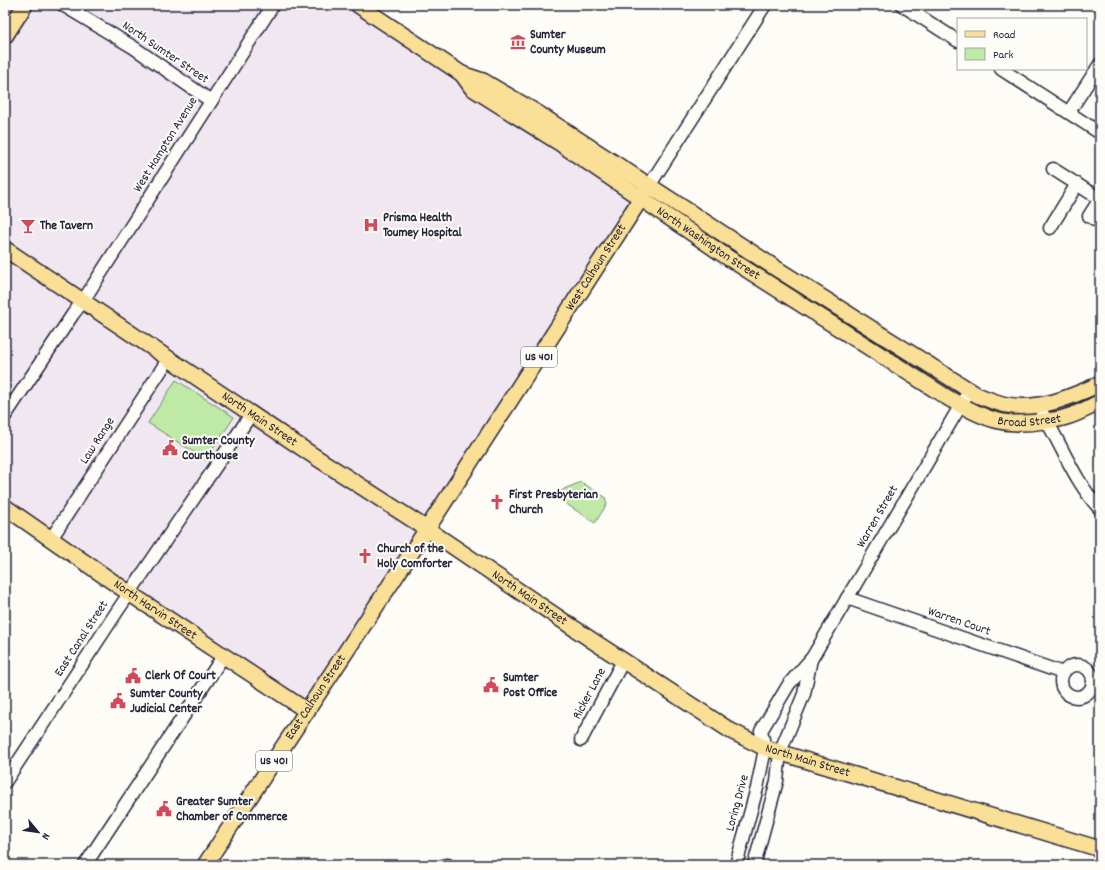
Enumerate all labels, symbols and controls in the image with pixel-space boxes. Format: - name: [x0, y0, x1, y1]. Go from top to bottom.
- street label: North Sumter Street: [118, 17, 212, 89]
- legend: [957, 18, 1087, 70]
- place label: Sumter County Museum: [530, 26, 606, 60]
- text: Road: [993, 27, 1015, 44]
- museum icon: Sumter County Museum: [509, 33, 527, 51]
- text: Park: [993, 47, 1014, 64]
- street label: West Hampton Avenue: [129, 93, 203, 196]
- street label: North Washington Street: [652, 202, 764, 285]
- place label: Prisma Health Toumey Hospital: [383, 209, 462, 243]
- hospital icon: Prisma Health Toumey Hospital: [362, 216, 380, 234]
- bar icon: The Tavern: [19, 217, 37, 235]
- place label: The Tavern: [40, 217, 93, 236]
- street label: West Calhoun Street: [561, 220, 631, 315]
- road number: US 401: [521, 347, 557, 367]
- street label: North Main Street: [218, 387, 301, 452]
- street label: Broad Street: [996, 409, 1063, 433]
- street label: Law Range: [76, 414, 120, 468]
- place label: Sumter County Courthouse: [182, 432, 255, 466]
- public building icon: Sumter County Courthouse: [161, 439, 179, 457]
- street label: Warren Street: [852, 482, 904, 552]
- place label: First Presbyterian Church: [509, 486, 598, 520]
- church icon: First Presbyterian Church: [488, 493, 506, 511]
- place label: Church of the Holy Comforter: [377, 540, 454, 574]
- church icon: Church of the Holy Comforter: [356, 547, 374, 565]
- street label: North Main Street: [488, 566, 571, 631]
- street label: North Harvin Street: [109, 575, 201, 645]
- street label: East Canal Street: [50, 597, 114, 681]
- street label: Warren Court: [925, 602, 993, 642]
- street label: East Calhoun Street: [281, 651, 351, 744]
- street label: Ricker Lane: [568, 665, 612, 723]
- public building icon: Clerk Of Court: [124, 667, 142, 685]
- place label: Clerk Of Court: [145, 667, 216, 686]
- place label: Sumter Post Office: [503, 669, 557, 703]
- public building icon: Sumter Post Office: [482, 676, 500, 694]
- place label: Sumter County Judicial Center: [130, 685, 203, 719]
- public building icon: Sumter County Judicial Center: [109, 692, 127, 710]
- street label: North Main Street: [763, 739, 852, 783]
- road number: US 401: [256, 751, 292, 771]
- street label: Loring Drive: [721, 772, 755, 833]
- place label: Greater Sumter Chamber of Commerce: [176, 793, 288, 827]
- public building icon: Greater Sumter Chamber of Commerce: [155, 800, 173, 818]
- north arrow: [18, 812, 58, 852]
- text: N: [36, 830, 53, 843]

